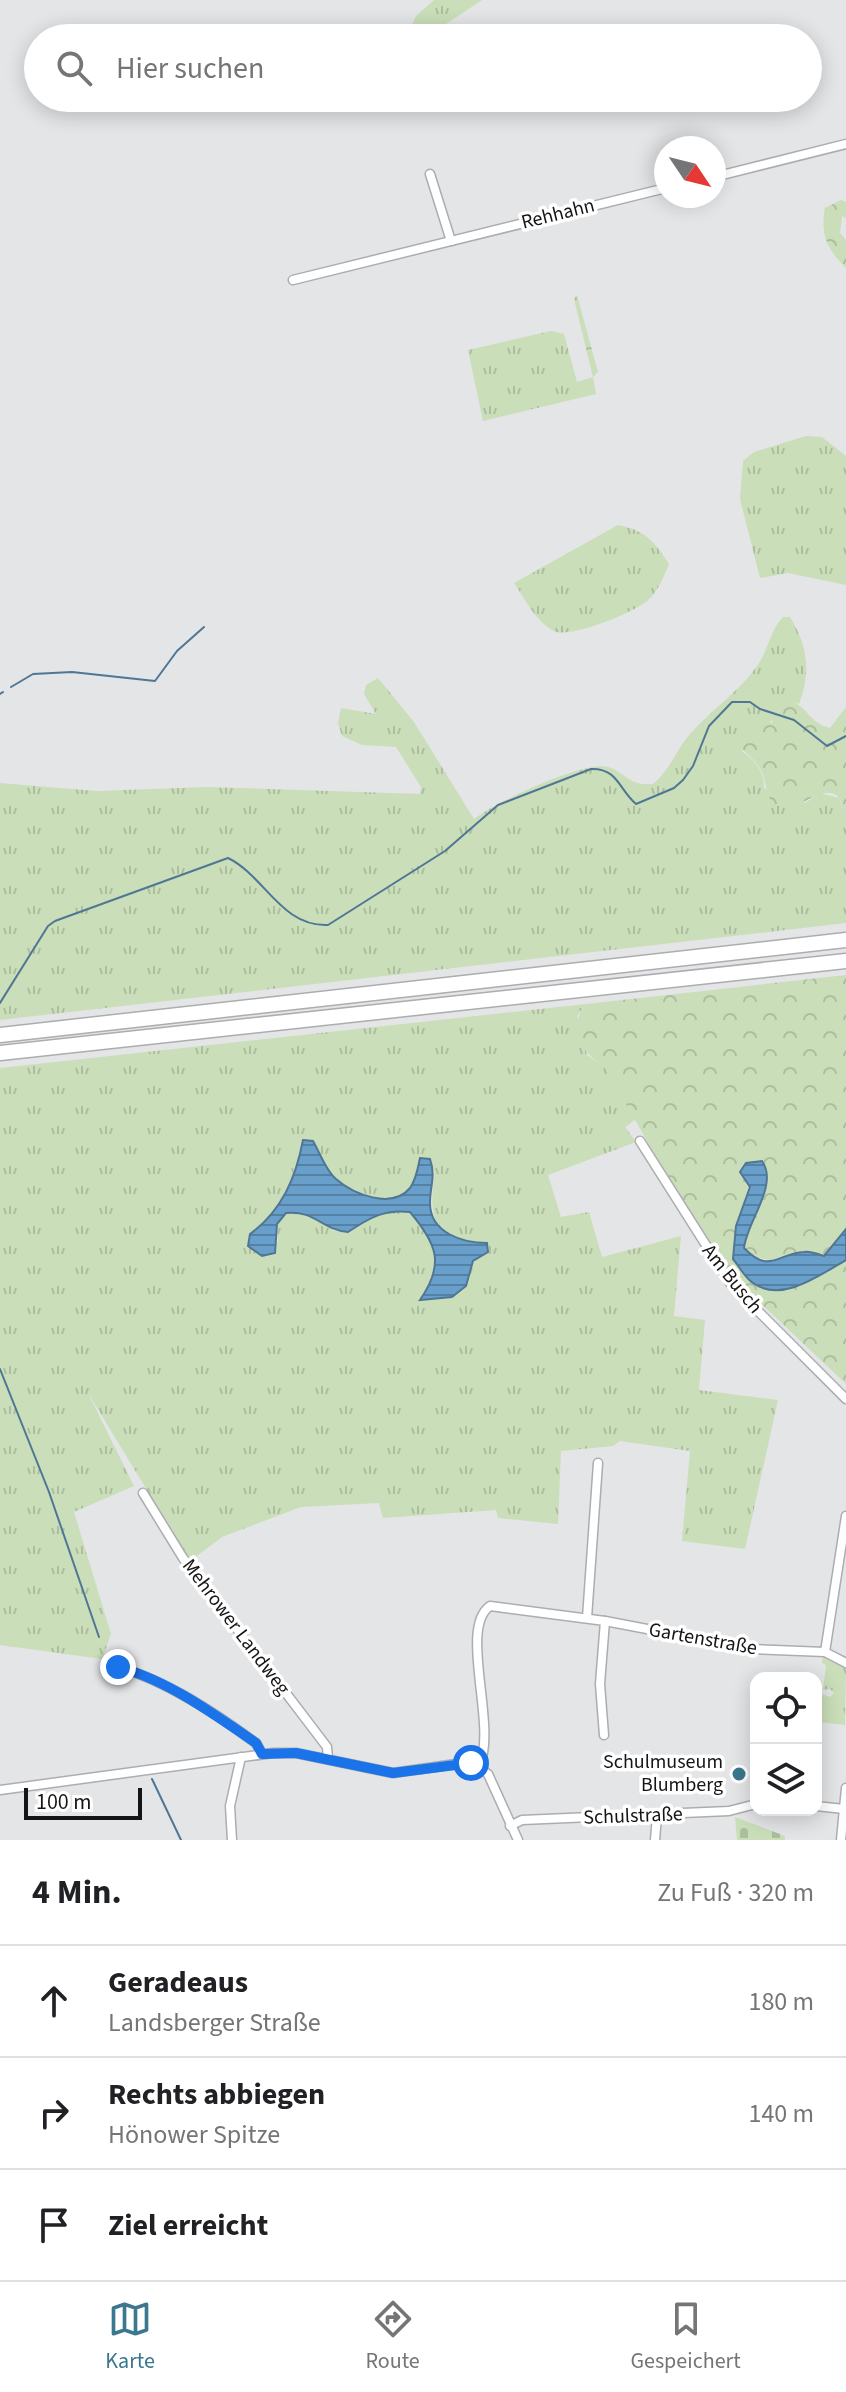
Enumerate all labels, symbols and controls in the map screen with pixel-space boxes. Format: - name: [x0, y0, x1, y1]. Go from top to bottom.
- search box: [24, 24, 822, 112]
- icon: search: [52, 46, 96, 90]
- text: Hier suchen: [116, 47, 264, 90]
- north arrow: [654, 136, 726, 208]
- street label: Rehhahn: [518, 191, 598, 237]
- street label: Am Busch: [695, 1238, 769, 1320]
- street label: Mehrower Landweg: [175, 1553, 297, 1701]
- street label: Gartenstraße: [647, 1616, 759, 1662]
- route end: [100, 1649, 136, 1685]
- map controls: [750, 1672, 822, 1816]
- button: locate: [750, 1672, 822, 1744]
- button: layers: [750, 1744, 822, 1816]
- route start: [453, 1745, 489, 1781]
- place label: Schulmuseum Blumberg: [603, 1748, 723, 1799]
- marker: Schulmuseum Blumberg: [730, 1765, 748, 1783]
- scale bar: [24, 1784, 142, 1820]
- text: 100 m: [36, 1786, 91, 1818]
- street label: Schulstraße: [583, 1800, 683, 1832]
- text: 4 Min.: [32, 1868, 122, 1917]
- text: Zu Fuß · 320 m: [657, 1874, 814, 1911]
- text: Geradeaus: [108, 1961, 248, 2004]
- icon: ahead: [32, 1979, 76, 2023]
- text: 180 m: [748, 1983, 814, 2020]
- text: Landsberger Straße: [108, 2004, 321, 2041]
- text: Rechts abbiegen: [108, 2073, 325, 2116]
- icon: right: [32, 2091, 76, 2135]
- text: 140 m: [748, 2095, 814, 2132]
- text: Hönower Spitze: [108, 2116, 280, 2153]
- icon: arrive: [32, 2203, 76, 2247]
- text: Ziel erreicht: [108, 2204, 268, 2247]
- tab: Karte: [105, 2297, 155, 2377]
- tab: Route: [366, 2297, 420, 2377]
- tab: Gespeichert: [630, 2297, 741, 2377]

